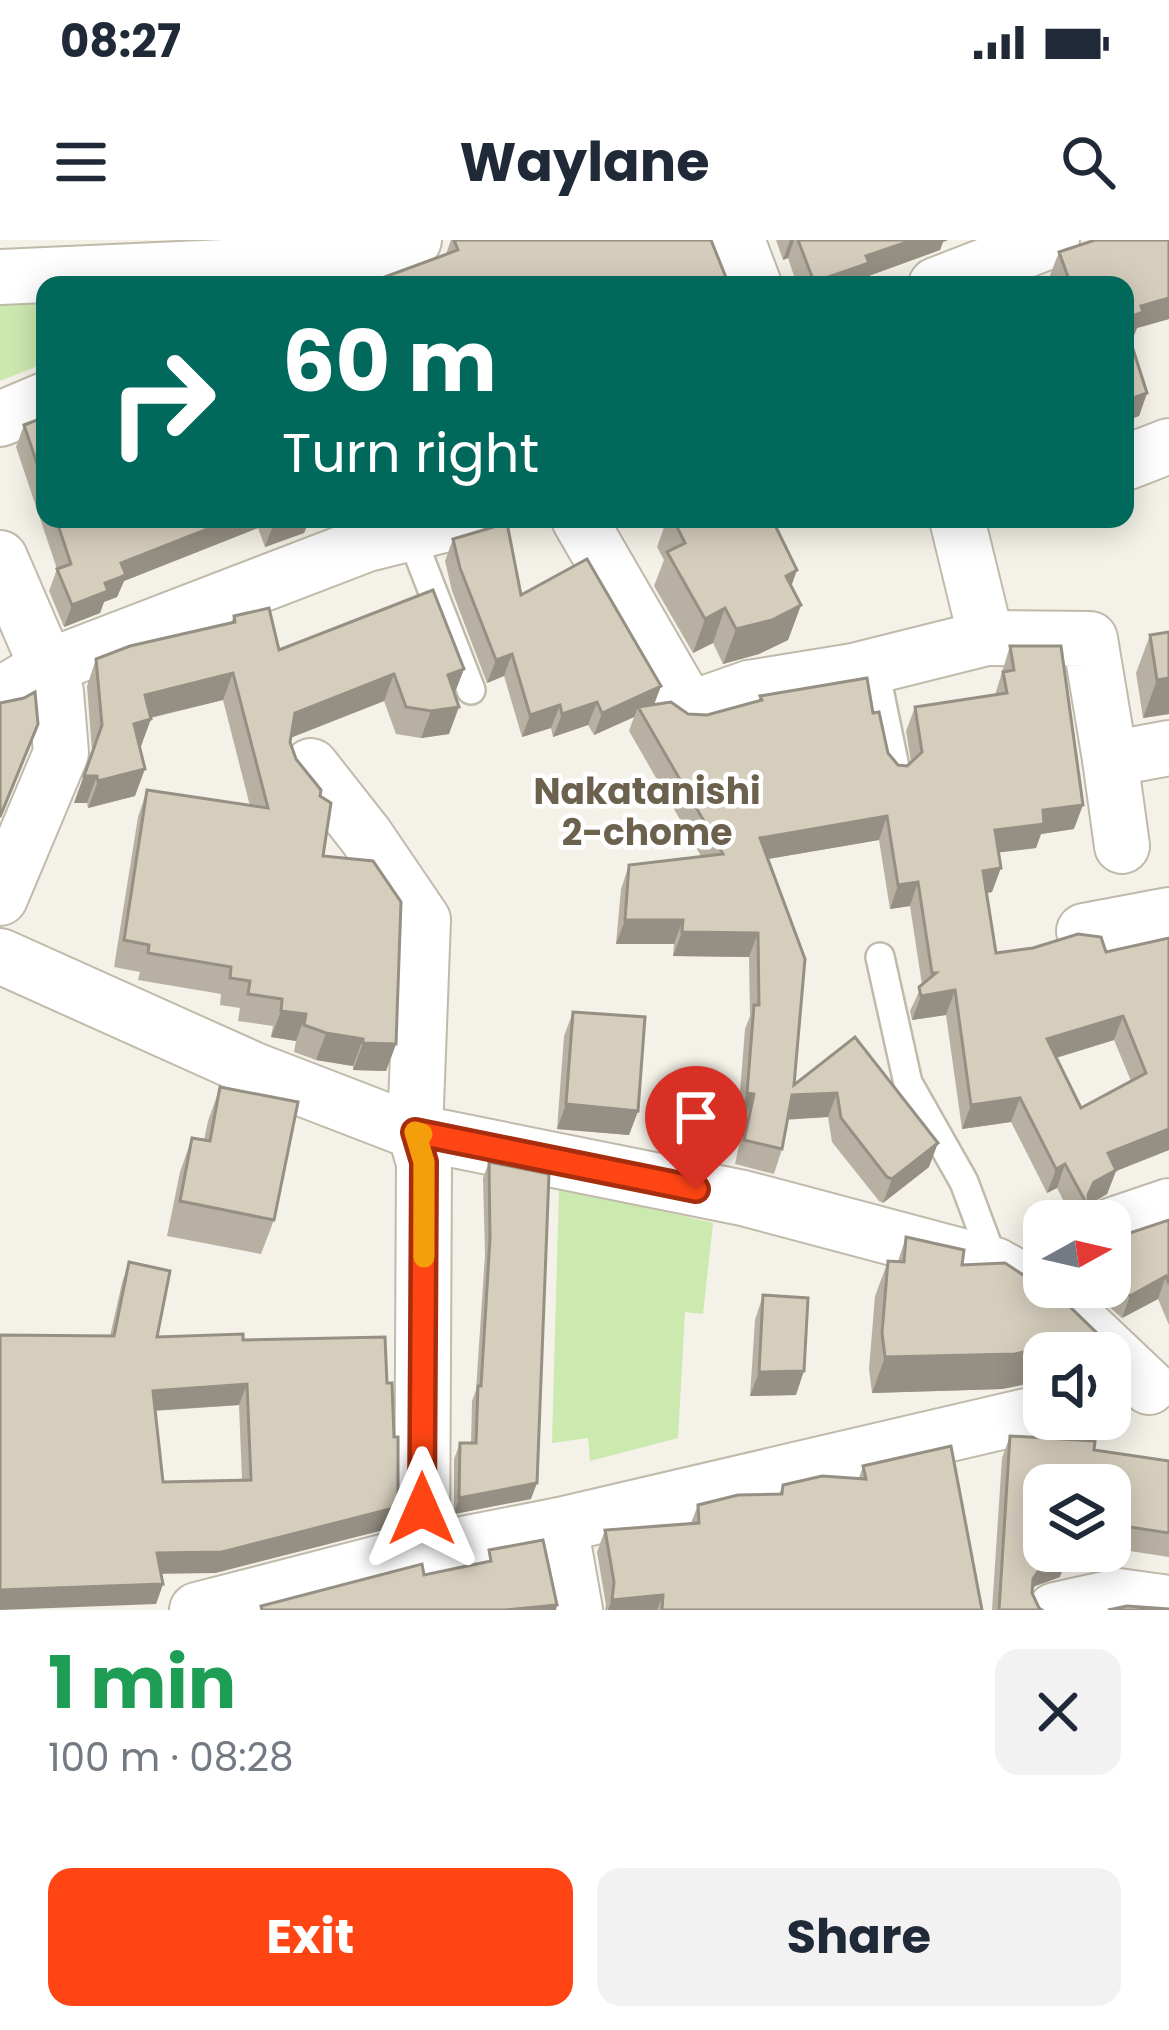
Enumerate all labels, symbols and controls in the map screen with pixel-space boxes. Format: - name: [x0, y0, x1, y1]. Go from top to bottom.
- text: 08:27: [60, 10, 181, 73]
- text: Waylane: [460, 124, 709, 200]
- icon: menu: [48, 129, 114, 195]
- icon: search: [1055, 129, 1121, 195]
- text: 60 m: [282, 303, 497, 420]
- icon: right: [84, 324, 240, 480]
- text: Turn right: [282, 415, 539, 491]
- district label: Nakatanishi 2-chome: [533, 766, 761, 858]
- pin: [645, 1066, 747, 1189]
- icon: arrive: [663, 1084, 729, 1150]
- north arrow: [1023, 1200, 1131, 1308]
- map controls: [1023, 1200, 1131, 1572]
- button: sound: [1023, 1332, 1131, 1440]
- position arrow: [359, 1446, 485, 1572]
- button: layers: [1023, 1464, 1131, 1572]
- text: 1 min: [48, 1632, 236, 1733]
- button: close: [995, 1649, 1121, 1775]
- text: 100 m · 08:28: [48, 1730, 294, 1785]
- button: Exit: [48, 1868, 573, 2006]
- button: Share: [597, 1868, 1121, 2006]

